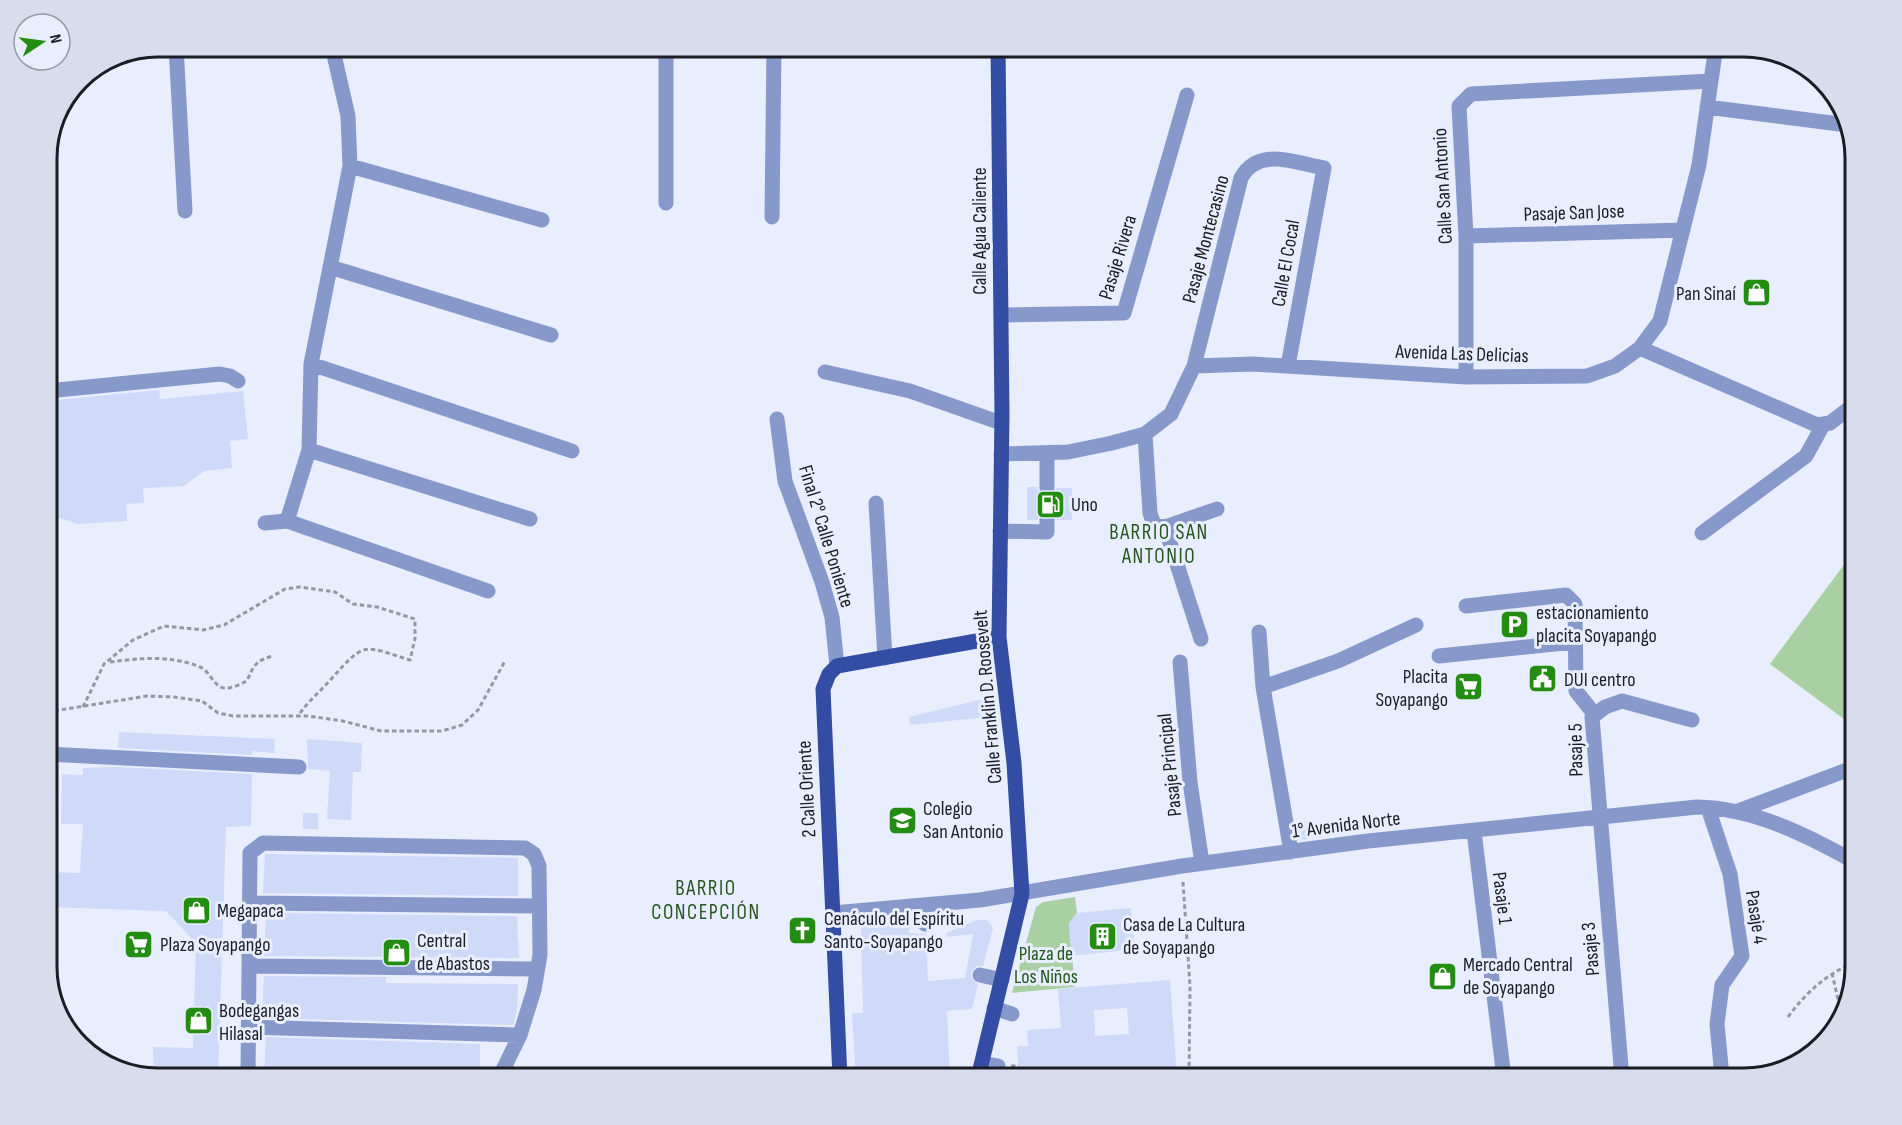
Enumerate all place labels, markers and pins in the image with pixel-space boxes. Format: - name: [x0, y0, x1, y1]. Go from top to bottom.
- shop icon: Pan Sinaí: [1741, 277, 1773, 309]
- place label: Pan Sinaí: [1676, 282, 1736, 306]
- fuel station icon: Uno: [1034, 488, 1066, 520]
- place label: Uno: [1071, 493, 1098, 517]
- place label: estacionamiento placita Soyapango: [1536, 601, 1657, 648]
- parking icon: estacionamiento placita Soyapango: [1499, 608, 1531, 640]
- public building icon: DUI centro: [1527, 663, 1559, 695]
- place label: Placita Soyapango: [1375, 665, 1448, 712]
- place label: DUI centro: [1564, 668, 1635, 692]
- supermarket icon: Placita Soyapango: [1453, 671, 1485, 703]
- place label: Colegio San Antonio: [923, 797, 1003, 844]
- school or university icon: Colegio San Antonio: [886, 804, 918, 836]
- shop icon: Megapaca: [180, 894, 212, 926]
- place label: Megapaca: [217, 899, 284, 923]
- place label: Cenáculo del Espíritu Santo-Soyapango: [824, 907, 964, 954]
- place label: Casa de La Cultura de Soyapango: [1123, 913, 1245, 960]
- church icon: Cenáculo del Espíritu Santo-Soyapango: [787, 914, 819, 946]
- building icon: Casa de La Cultura de Soyapango: [1086, 920, 1118, 952]
- supermarket icon: Plaza Soyapango: [123, 928, 155, 960]
- place label: Central de Abastos: [417, 929, 490, 976]
- place label: Plaza Soyapango: [160, 933, 270, 957]
- shop icon: Central de Abastos: [380, 936, 412, 968]
- place label: Mercado Central de Soyapango: [1463, 953, 1573, 1000]
- shop icon: Mercado Central de Soyapango: [1426, 960, 1458, 992]
- place label: Bodegangas Hilasal: [219, 999, 299, 1046]
- shop icon: Bodegangas Hilasal: [182, 1005, 214, 1037]

